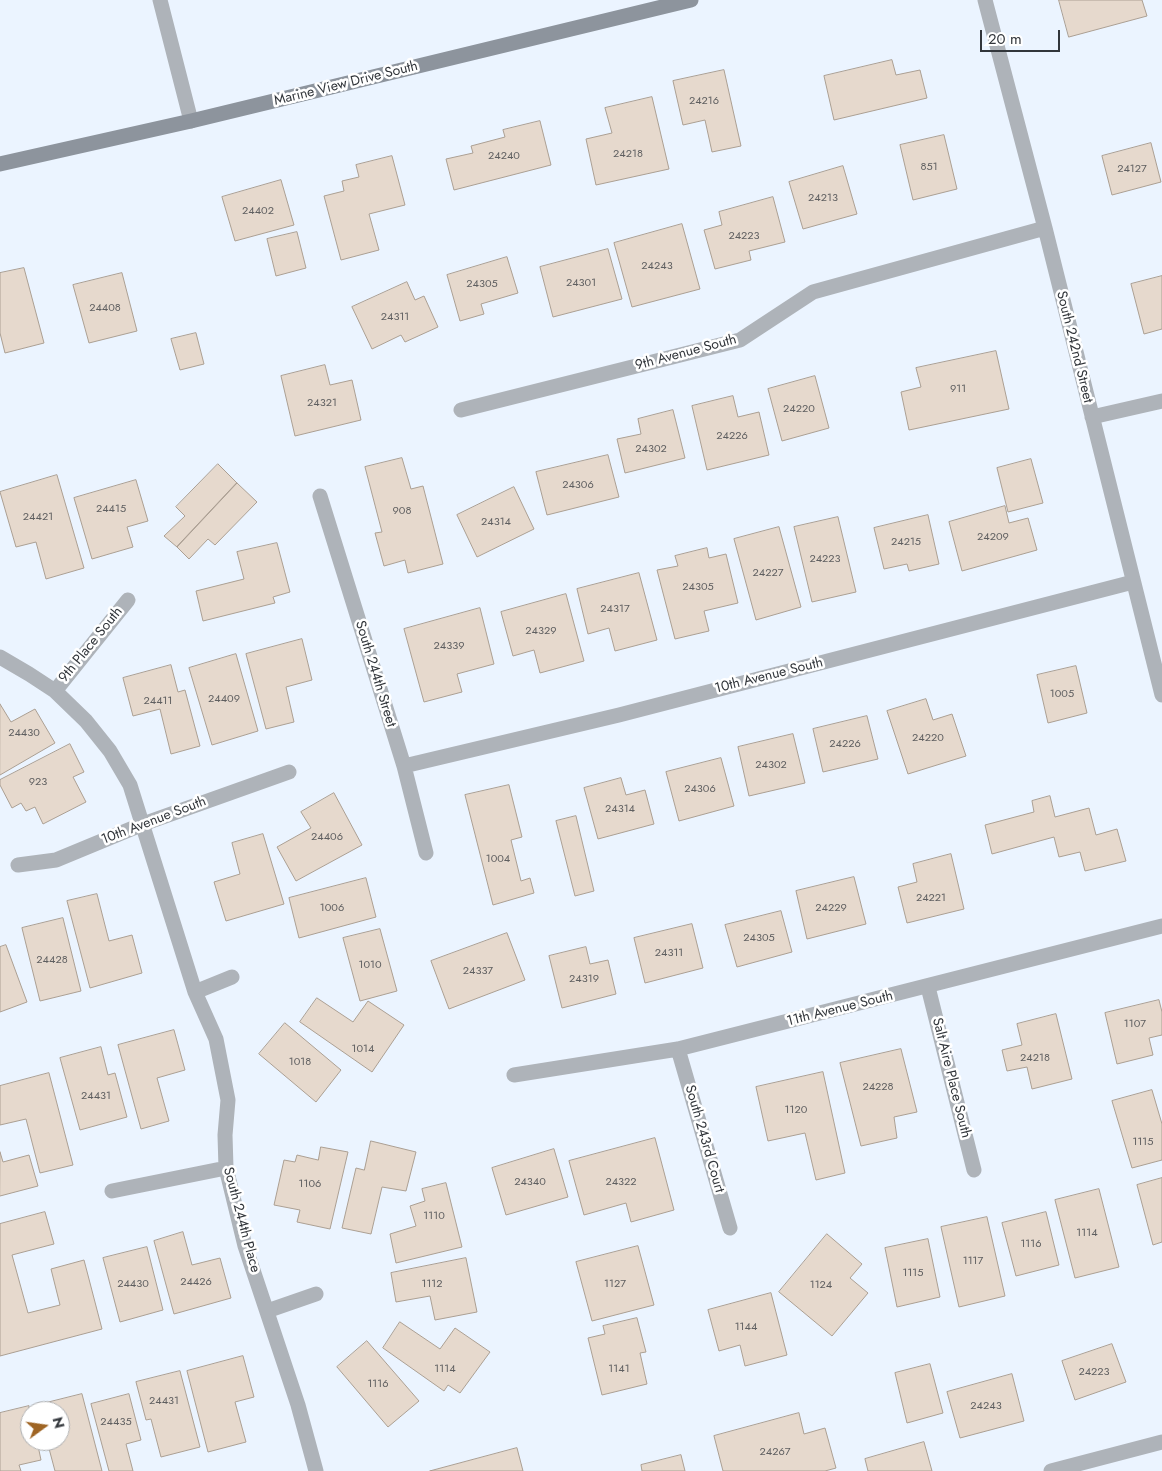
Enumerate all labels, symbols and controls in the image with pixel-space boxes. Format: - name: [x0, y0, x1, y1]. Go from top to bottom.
- scale bar: [982, 20, 1062, 52]
- text: 20 m: [988, 28, 1022, 50]
- street label: Marine View Drive South: [272, 58, 420, 110]
- house number: 24216: [689, 94, 719, 108]
- house number: 24218: [613, 147, 643, 161]
- house number: 24240: [488, 149, 520, 163]
- house number: 851: [920, 160, 938, 174]
- house number: 24127: [1117, 162, 1147, 176]
- house number: 24213: [808, 191, 838, 205]
- house number: 24402: [242, 204, 274, 218]
- house number: 24223: [728, 229, 760, 243]
- house number: 24243: [641, 259, 673, 273]
- house number: 24301: [566, 276, 596, 290]
- house number: 24305: [466, 277, 498, 291]
- street label: South 242nd Street: [1052, 289, 1096, 405]
- house number: 24408: [89, 301, 121, 315]
- house number: 24311: [381, 310, 409, 324]
- street label: 9th Avenue South: [634, 331, 738, 375]
- house number: 911: [950, 382, 966, 396]
- house number: 24321: [307, 396, 337, 410]
- house number: 24220: [783, 402, 815, 416]
- house number: 24226: [716, 429, 748, 443]
- house number: 24302: [635, 442, 667, 456]
- house number: 24306: [562, 478, 594, 492]
- house number: 24415: [96, 502, 126, 516]
- house number: 908: [393, 504, 411, 518]
- house number: 24421: [23, 510, 53, 524]
- house number: 24314: [481, 515, 511, 529]
- house number: 24209: [977, 530, 1009, 544]
- house number: 24215: [891, 535, 921, 549]
- house number: 24223: [809, 552, 841, 566]
- house number: 24227: [753, 566, 783, 580]
- house number: 24305: [682, 580, 714, 594]
- house number: 24317: [600, 602, 630, 616]
- street label: 9th Place South: [55, 604, 127, 686]
- street label: South 244th Street: [351, 619, 399, 729]
- house number: 24329: [525, 624, 557, 638]
- house number: 24339: [433, 639, 465, 653]
- street label: 10th Avenue South: [713, 654, 825, 698]
- house number: 1005: [1050, 687, 1074, 701]
- house number: 24409: [208, 692, 240, 706]
- house number: 24411: [144, 694, 172, 708]
- house number: 24430: [8, 726, 40, 740]
- house number: 24220: [912, 731, 944, 745]
- house number: 24226: [829, 737, 861, 751]
- house number: 24302: [755, 758, 787, 772]
- house number: 923: [29, 775, 47, 789]
- house number: 24306: [684, 782, 716, 796]
- street label: 10th Avenue South: [99, 793, 209, 849]
- house number: 24314: [605, 802, 635, 816]
- house number: 24406: [311, 830, 343, 844]
- house number: 1004: [486, 852, 510, 866]
- house number: 24221: [916, 891, 946, 905]
- house number: 1006: [320, 901, 344, 915]
- house number: 24229: [815, 901, 847, 915]
- house number: 24305: [743, 931, 775, 945]
- house number: 24311: [655, 946, 683, 960]
- house number: 24428: [36, 953, 68, 967]
- house number: 1010: [358, 958, 382, 972]
- house number: 24337: [463, 964, 493, 978]
- house number: 24319: [569, 972, 599, 986]
- street label: 11th Avenue South: [785, 988, 895, 1030]
- street label: Salt Aire Place South: [928, 1016, 974, 1140]
- house number: 1107: [1124, 1017, 1146, 1031]
- house number: 1014: [352, 1042, 374, 1056]
- house number: 24218: [1020, 1051, 1050, 1065]
- house number: 1018: [289, 1055, 311, 1069]
- house number: 24228: [862, 1080, 894, 1094]
- street label: South 243rd Court: [681, 1083, 727, 1195]
- house number: 24431: [81, 1089, 111, 1103]
- house number: 1120: [785, 1103, 807, 1117]
- house number: 1115: [1132, 1135, 1154, 1149]
- street label: South 244th Place: [219, 1166, 263, 1274]
- house number: 24340: [514, 1175, 546, 1189]
- house number: 24322: [605, 1175, 637, 1189]
- house number: 1106: [299, 1177, 321, 1191]
- house number: 1110: [423, 1209, 445, 1223]
- house number: 1114: [1076, 1226, 1098, 1240]
- house number: 1116: [1020, 1237, 1042, 1251]
- house number: 1117: [963, 1254, 983, 1268]
- house number: 1115: [902, 1266, 924, 1280]
- house number: 24426: [180, 1275, 212, 1289]
- house number: 24430: [117, 1277, 149, 1291]
- house number: 1112: [421, 1277, 443, 1291]
- house number: 1127: [604, 1277, 626, 1291]
- house number: 1124: [810, 1278, 832, 1292]
- house number: 1144: [735, 1320, 757, 1334]
- house number: 1114: [434, 1362, 456, 1376]
- house number: 1141: [608, 1362, 630, 1376]
- house number: 24223: [1078, 1365, 1110, 1379]
- house number: 1116: [367, 1377, 389, 1391]
- house number: 24431: [149, 1394, 179, 1408]
- house number: 24243: [970, 1399, 1002, 1413]
- north arrow: [20, 1401, 70, 1451]
- text: N: [48, 1415, 70, 1430]
- house number: 24435: [100, 1415, 132, 1429]
- house number: 24267: [759, 1445, 791, 1459]

